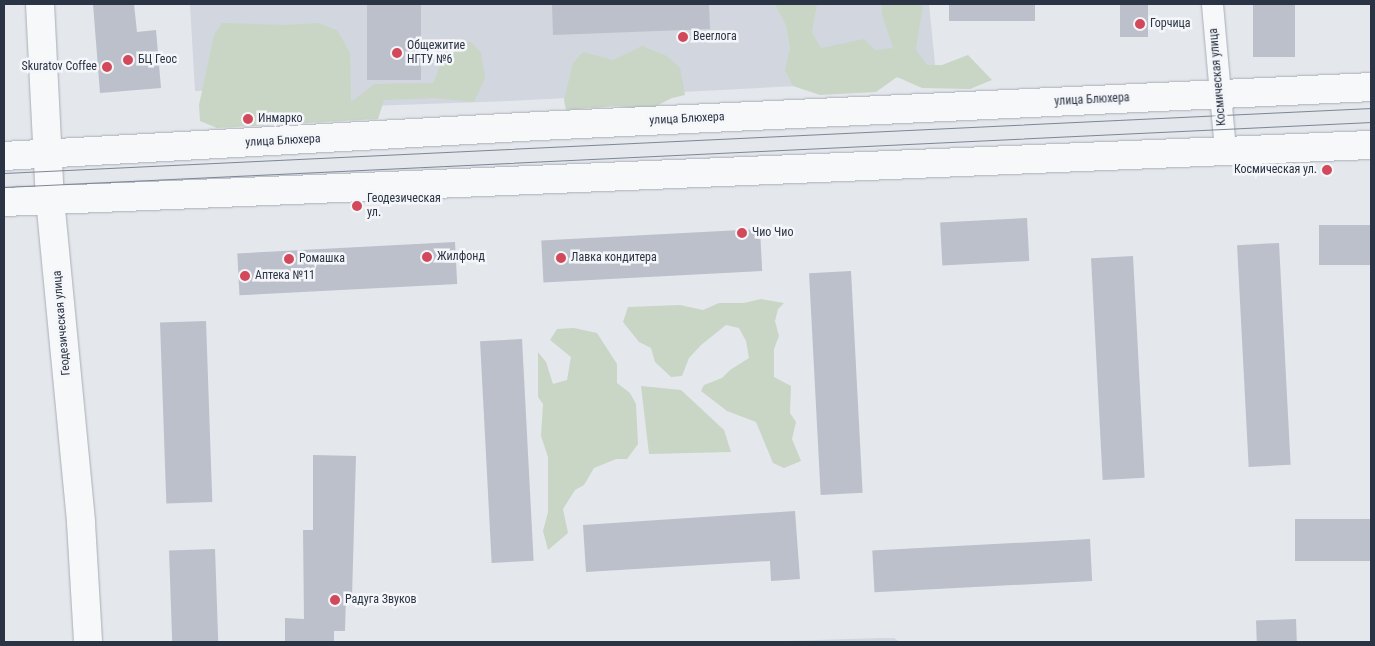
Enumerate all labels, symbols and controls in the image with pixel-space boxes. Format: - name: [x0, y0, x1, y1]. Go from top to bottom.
- place label: Горчица: [1150, 17, 1191, 31]
- marker: Горчица: [1134, 18, 1146, 30]
- street label: Космическая улица: [1207, 28, 1229, 126]
- place label: Beerлога: [693, 30, 737, 44]
- marker: Beerлога: [677, 31, 689, 43]
- place label: Общежитие НГТУ №6: [407, 39, 465, 67]
- marker: Общежитие НГТУ №6: [391, 47, 403, 59]
- place label: БЦ Геос: [138, 53, 177, 67]
- marker: БЦ Геос: [122, 54, 134, 66]
- place label: Skuratov Coffee: [22, 60, 97, 74]
- marker: Skuratov Coffee: [101, 61, 113, 73]
- street label: улица Блюхера: [1054, 91, 1130, 109]
- street label: улица Блюхера: [649, 110, 725, 128]
- place label: Инмарко: [258, 112, 303, 126]
- marker: Инмарко: [242, 113, 254, 125]
- street label: улица Блюхера: [245, 132, 321, 150]
- place label: Космическая ул.: [1234, 163, 1317, 177]
- marker: Космическая ул.: [1321, 164, 1333, 176]
- place label: Геодезическая ул.: [367, 192, 441, 220]
- marker: Геодезическая ул.: [351, 200, 363, 212]
- place label: Чио Чио: [752, 226, 793, 240]
- marker: Чио Чио: [736, 227, 748, 239]
- place label: Жилфонд: [437, 250, 485, 264]
- marker: Жилфонд: [421, 251, 433, 263]
- place label: Лавка кондитера: [571, 251, 657, 265]
- place label: Ромашка: [299, 252, 345, 266]
- marker: Лавка кондитера: [555, 252, 567, 264]
- marker: Ромашка: [283, 253, 295, 265]
- place label: Аптека №11: [255, 269, 315, 283]
- street label: Геодезическая улица: [50, 270, 74, 376]
- marker: Аптека №11: [239, 270, 251, 282]
- place label: Радуга Звуков: [345, 593, 417, 607]
- marker: Радуга Звуков: [329, 594, 341, 606]

